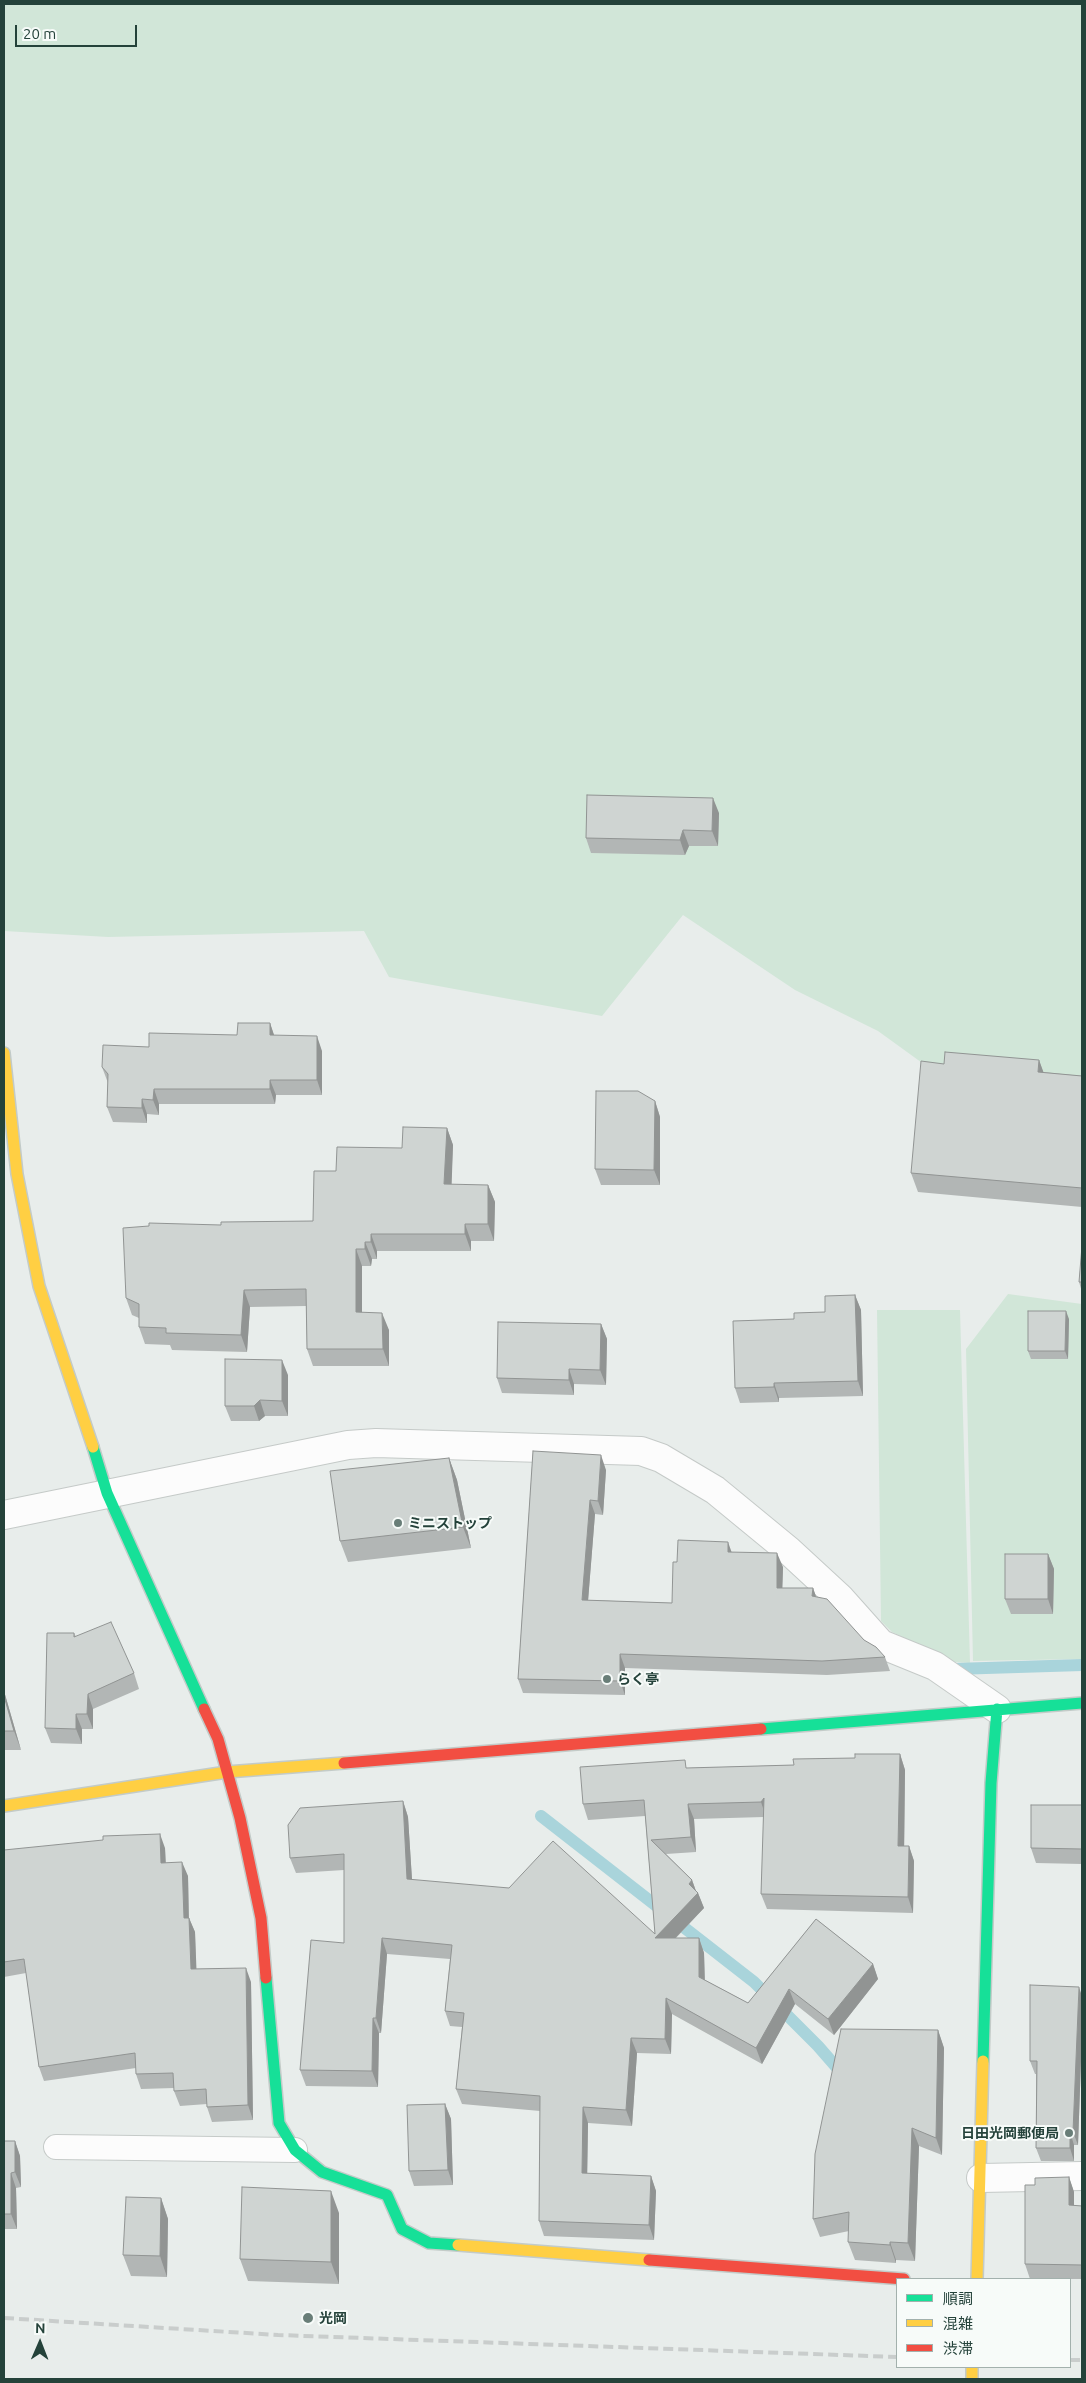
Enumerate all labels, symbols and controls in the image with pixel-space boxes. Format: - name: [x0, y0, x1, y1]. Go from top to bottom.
- scale bar: [18, 15, 140, 47]
- text: 20 m: [23, 25, 56, 42]
- place label: ミニストップ: [408, 1515, 492, 1531]
- marker: ミニストップ: [392, 1517, 404, 1529]
- place label: らく亭: [617, 1671, 659, 1687]
- marker: らく亭: [601, 1673, 613, 1685]
- place label: 日田光岡郵便局: [961, 2125, 1059, 2141]
- marker: 日田光岡郵便局: [1063, 2127, 1075, 2139]
- legend: [896, 2278, 1071, 2368]
- text: 順調: [943, 2290, 973, 2307]
- place label: 光岡: [319, 2310, 347, 2326]
- marker: 光岡: [301, 2311, 315, 2325]
- text: 混雑: [943, 2315, 973, 2332]
- north arrow: [15, 2318, 65, 2368]
- text: N: [35, 2320, 46, 2336]
- text: 渋滞: [943, 2340, 973, 2357]

